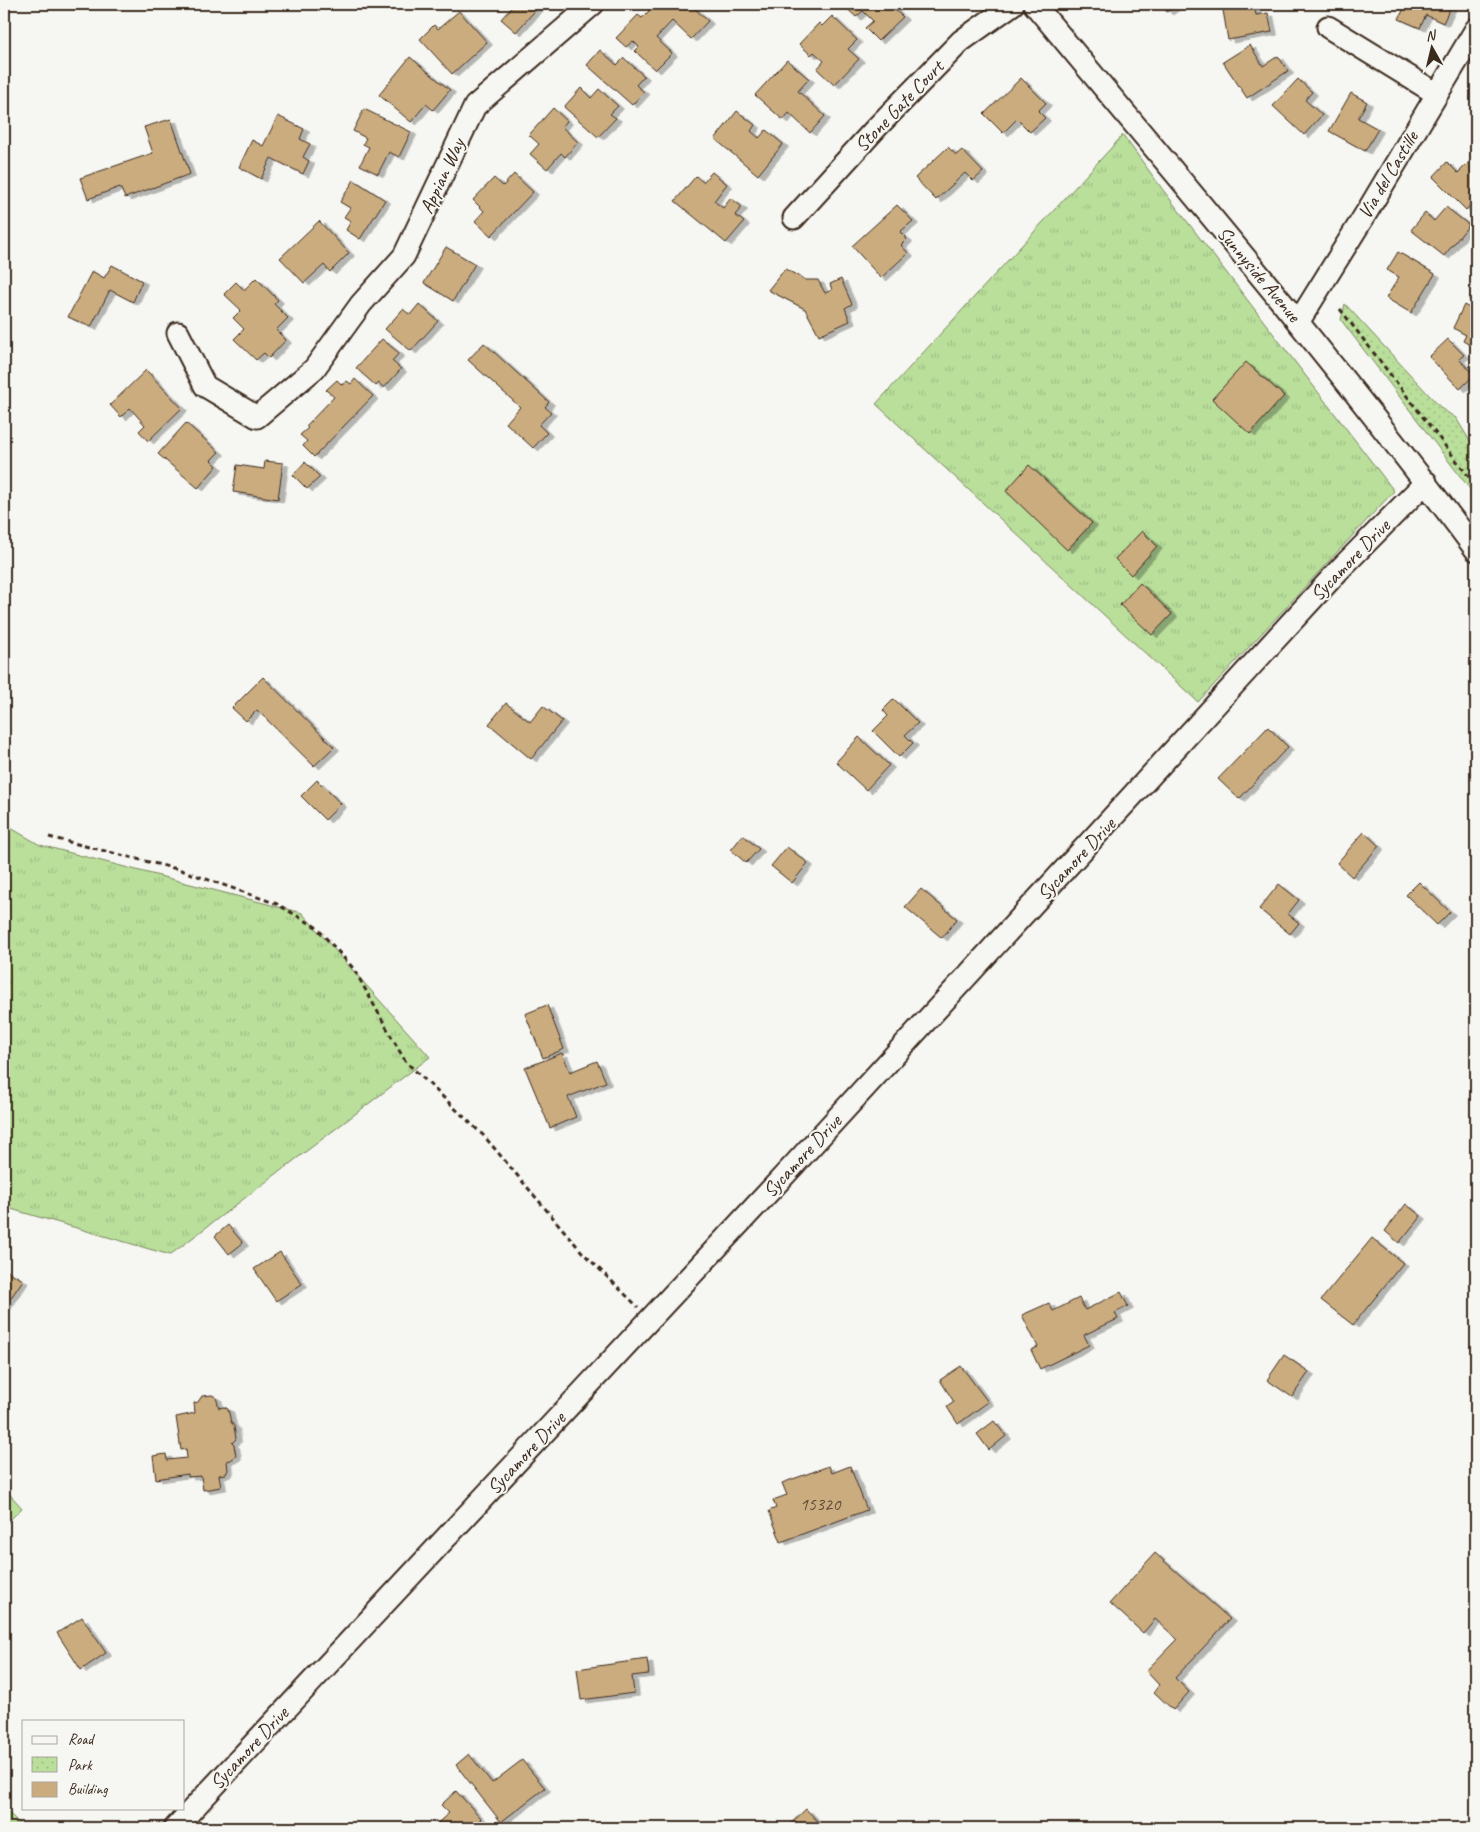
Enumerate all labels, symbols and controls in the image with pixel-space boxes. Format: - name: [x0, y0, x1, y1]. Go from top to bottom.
- north arrow: [1408, 22, 1458, 72]
- text: N: [1425, 26, 1438, 45]
- street label: Stone Gate Court: [849, 53, 951, 157]
- street label: Via del Castille: [1352, 125, 1425, 223]
- street label: Appian Way: [414, 132, 471, 218]
- street label: Sunnyside Avenue: [1212, 221, 1307, 328]
- street label: Sycamore Drive: [1305, 513, 1396, 606]
- street label: Sycamore Drive: [1031, 811, 1122, 906]
- street label: Sycamore Drive: [757, 1108, 848, 1203]
- street label: Sycamore Drive: [481, 1405, 572, 1500]
- house number: 15320: [800, 1493, 842, 1515]
- street label: Sycamore Drive: [204, 1700, 295, 1795]
- legend: [22, 1720, 185, 1810]
- text: Road: [68, 1730, 95, 1749]
- text: Park: [68, 1756, 93, 1775]
- text: Building: [68, 1780, 108, 1799]

